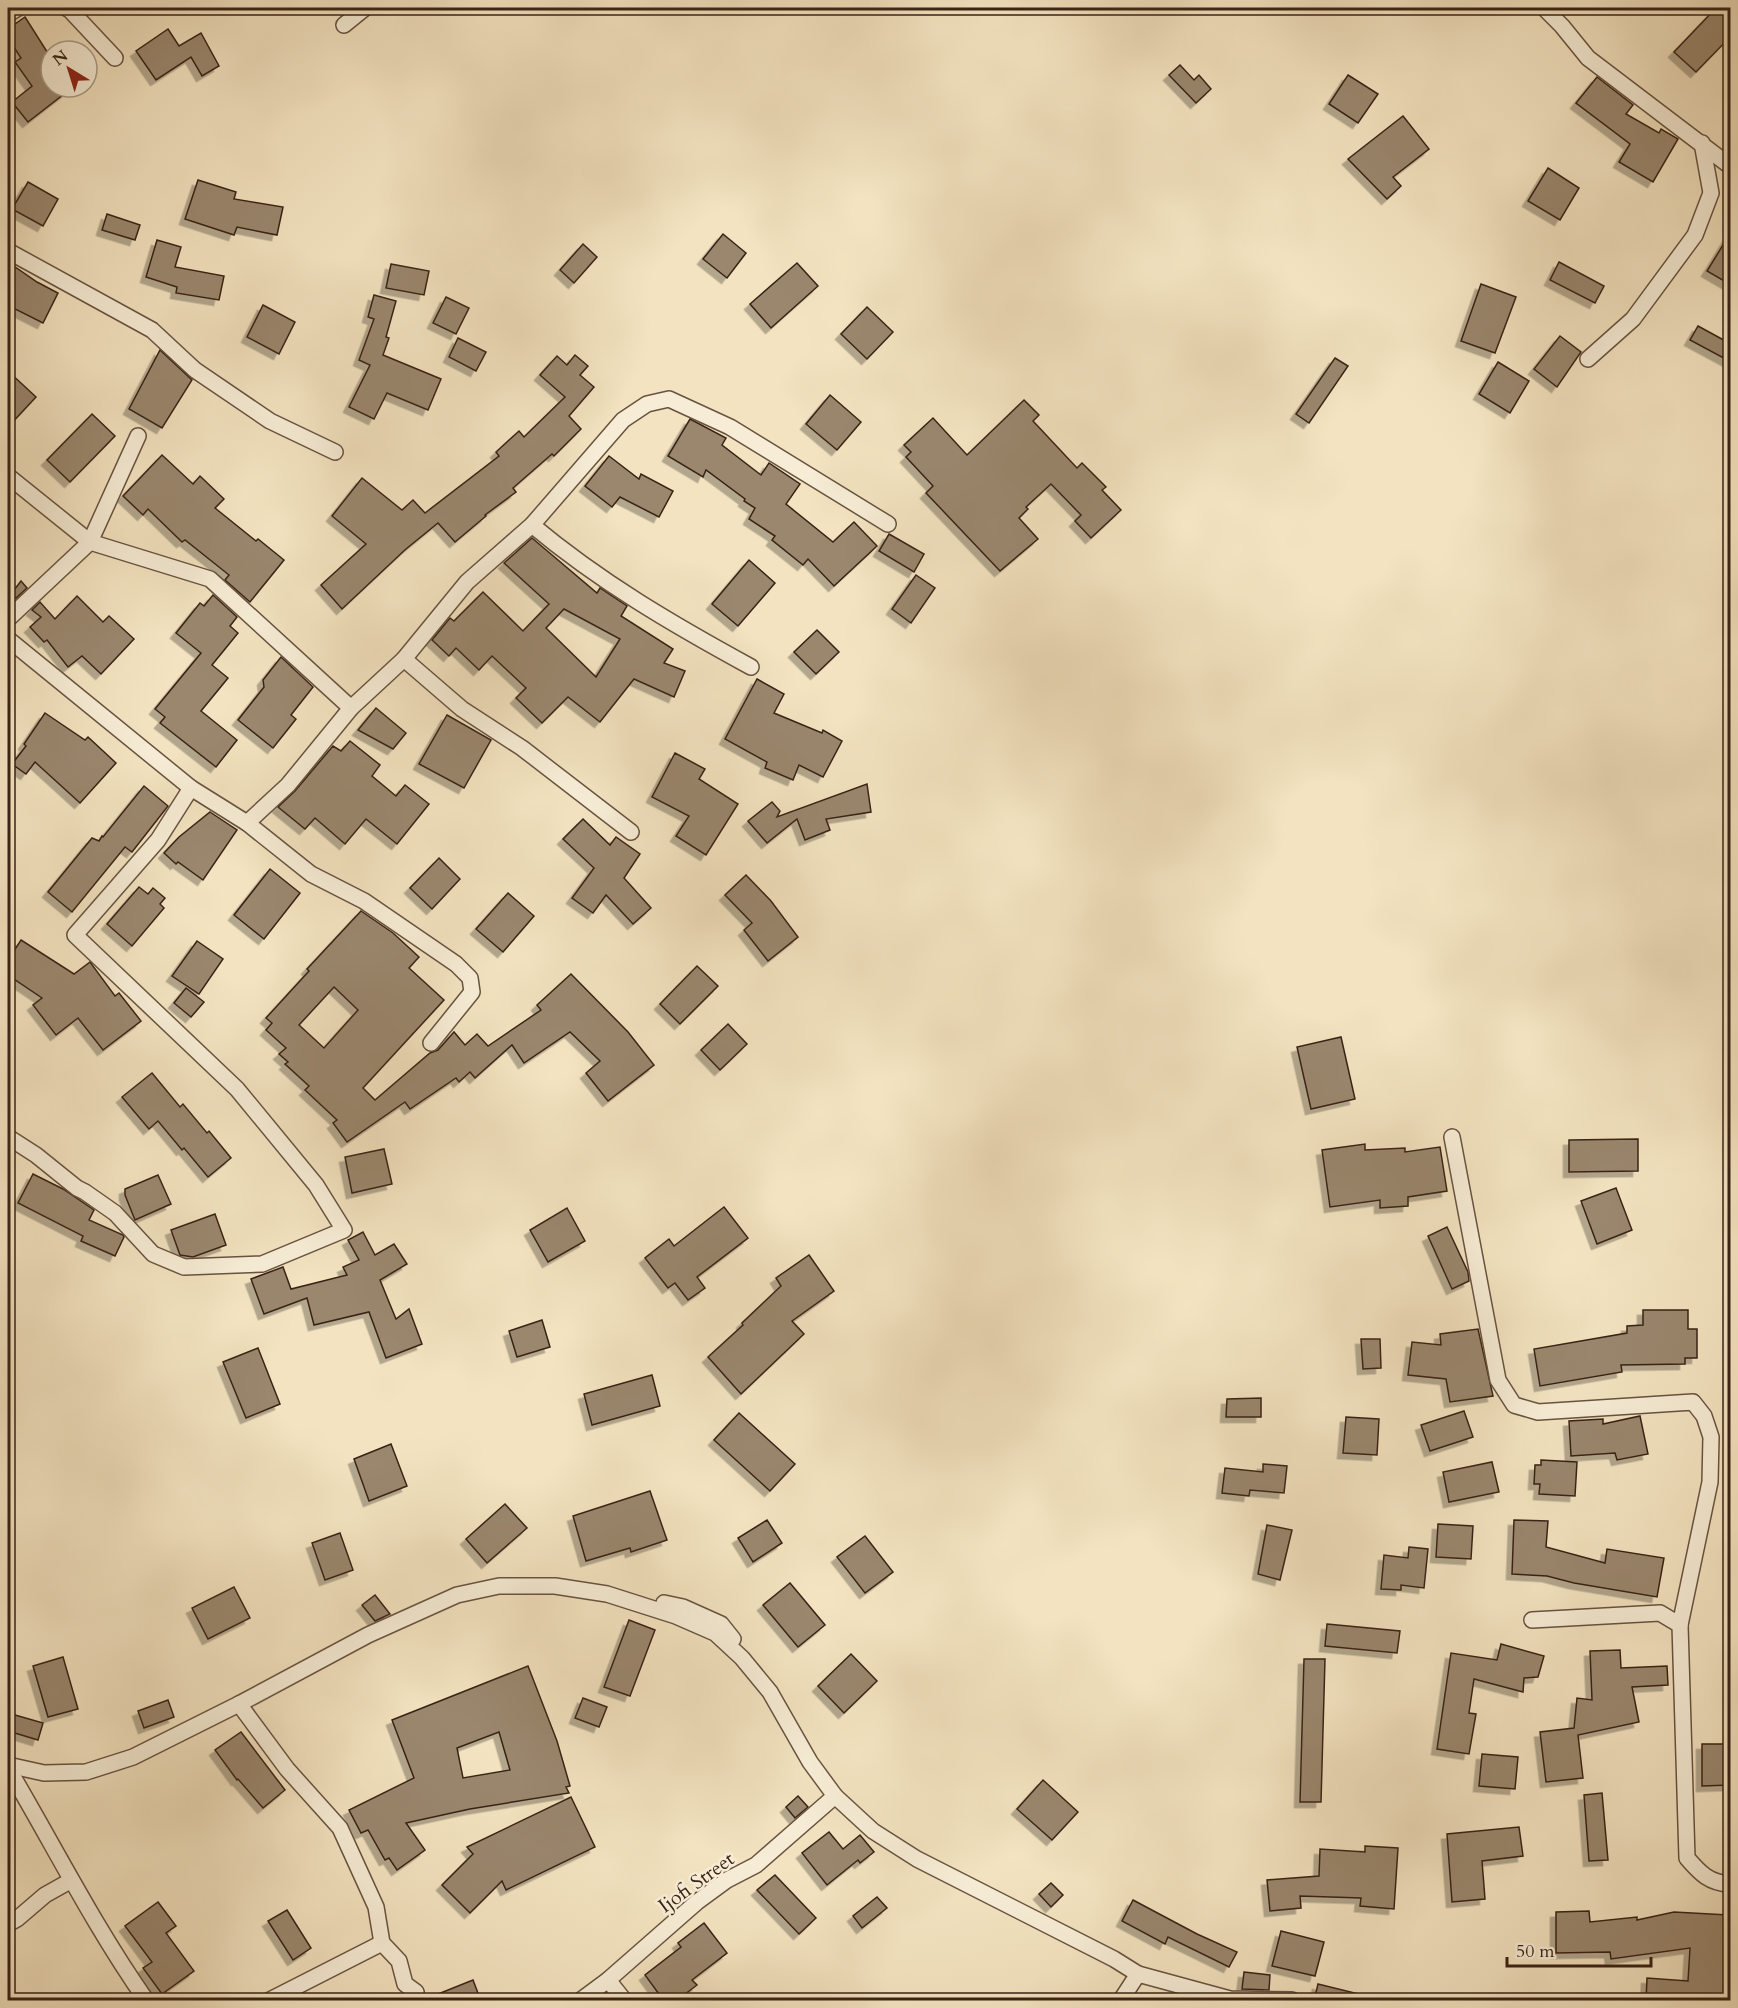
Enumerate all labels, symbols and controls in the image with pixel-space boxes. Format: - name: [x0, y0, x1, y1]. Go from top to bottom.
- north arrow: [39, 39, 99, 99]
- text: N: [48, 45, 73, 71]
- street label: Ijofi Street: [653, 1845, 740, 1919]
- scale bar: [1507, 1930, 1651, 1968]
- text: 50 m: [1516, 1939, 1555, 1964]

